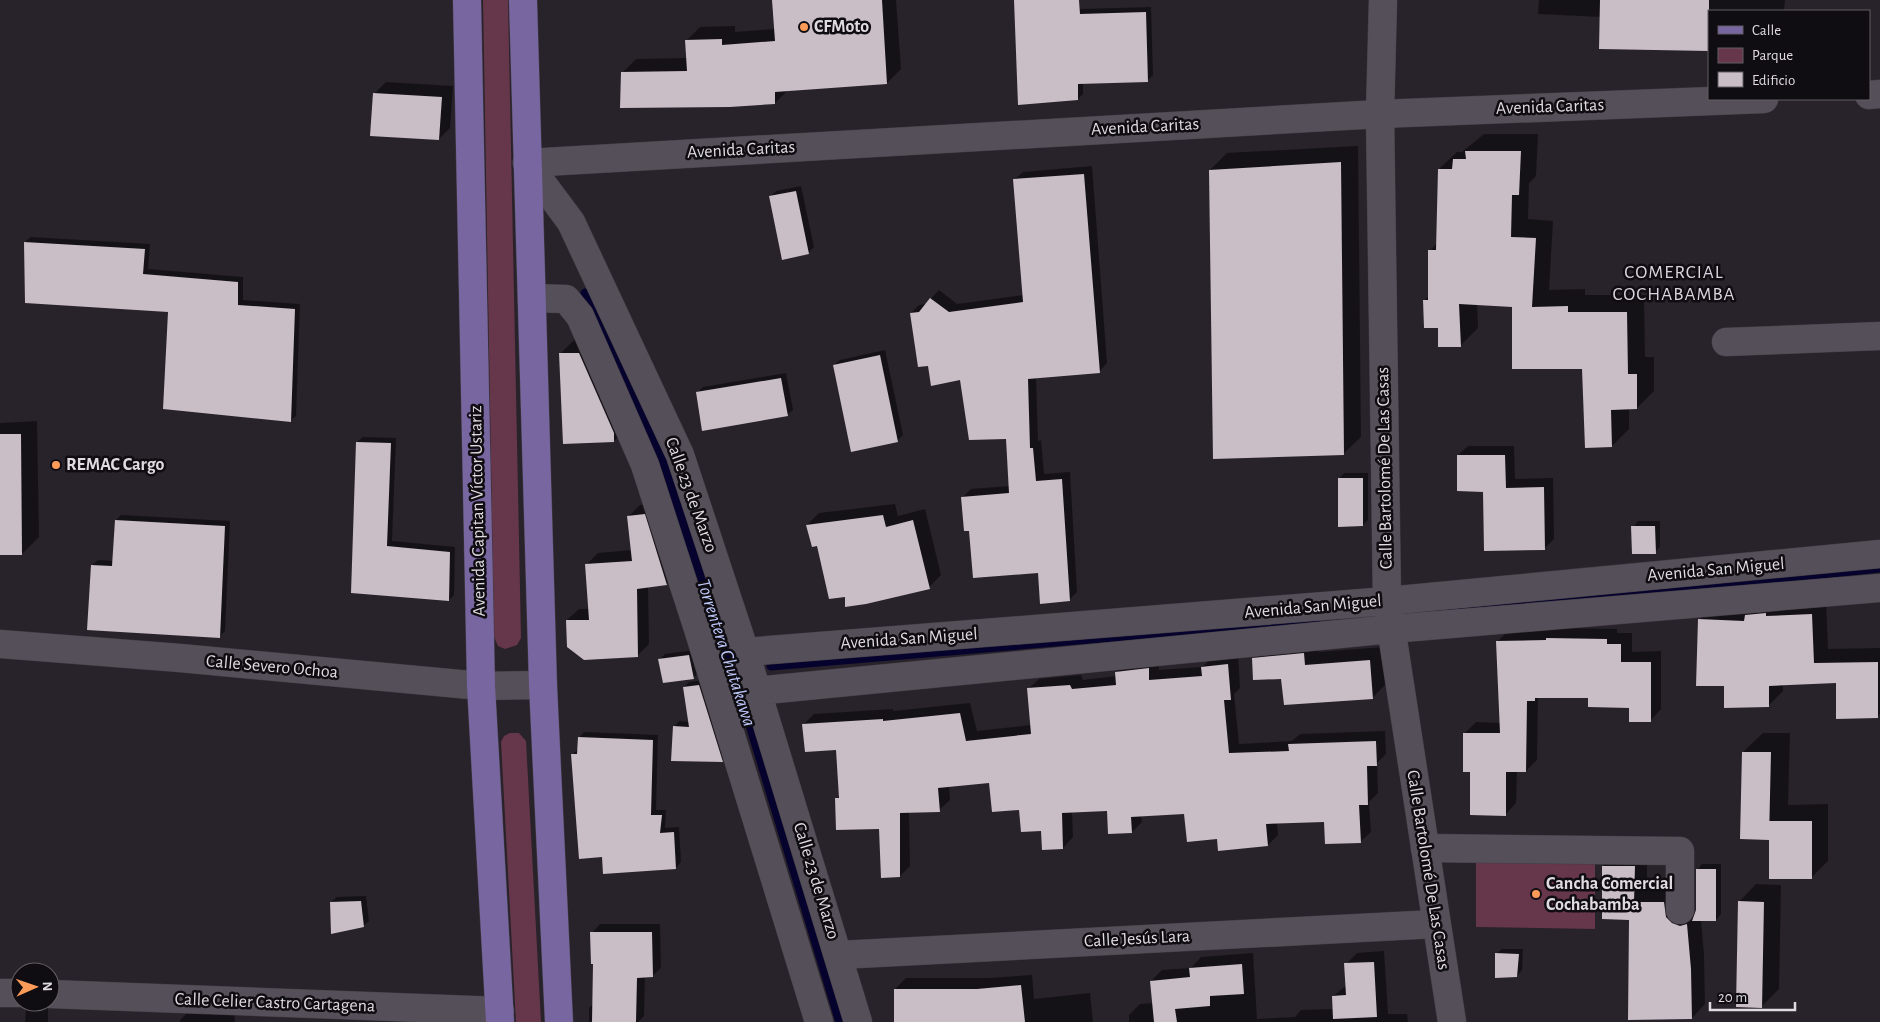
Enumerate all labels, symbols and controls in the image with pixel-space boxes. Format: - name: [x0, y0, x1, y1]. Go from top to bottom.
- legend: [1708, 10, 1870, 100]
- place label: CFMoto: [814, 18, 869, 36]
- marker: CFMoto: [798, 21, 810, 33]
- text: Calle: [1752, 23, 1781, 38]
- text: Parque: [1752, 48, 1793, 63]
- text: Edificio: [1752, 73, 1795, 88]
- street label: Avenida Caritas: [1496, 96, 1604, 118]
- street label: Avenida Caritas: [1090, 115, 1200, 139]
- street label: Avenida Caritas: [686, 138, 796, 162]
- district label: COMERCIAL COCHABAMBA: [1612, 263, 1736, 304]
- street label: Calle Bartolomé De Las Casas: [1374, 367, 1396, 569]
- street label: Avenida Capitan Víctor Ustariz: [467, 405, 489, 617]
- street label: Calle 23 de Marzo: [662, 435, 720, 555]
- place label: REMAC Cargo: [66, 456, 165, 474]
- marker: REMAC Cargo: [50, 459, 62, 471]
- street label: Avenida San Miguel: [1647, 555, 1785, 585]
- water label: Torrentera Chutakawa: [693, 577, 759, 729]
- street label: Avenida San Miguel: [1244, 592, 1382, 622]
- street label: Avenida San Miguel: [840, 625, 978, 653]
- street label: Calle Severo Ochoa: [205, 652, 339, 682]
- street label: Calle Bartolomé De Las Casas: [1403, 769, 1453, 971]
- street label: Calle 23 de Marzo: [790, 821, 842, 942]
- place label: Cancha Comercial Cochabamba: [1546, 875, 1673, 914]
- marker: Cancha Comercial Cochabamba: [1530, 888, 1542, 900]
- street label: Calle Jesús Lara: [1083, 927, 1191, 951]
- north arrow: [10, 962, 60, 1012]
- scale bar: [1710, 980, 1795, 1012]
- text: N: [40, 981, 54, 992]
- text: 20 m: [1718, 990, 1747, 1005]
- street label: Calle Celier Castro Cartagena: [174, 991, 376, 1015]

